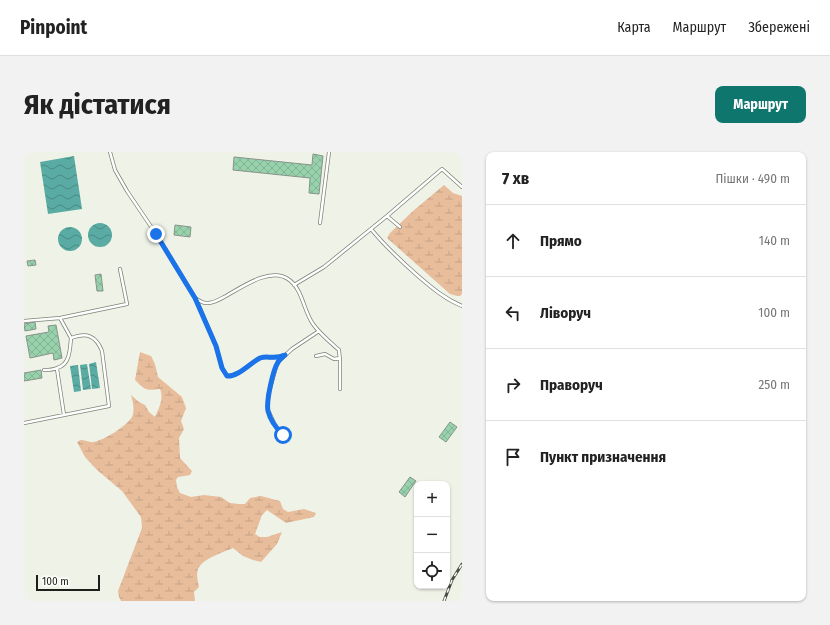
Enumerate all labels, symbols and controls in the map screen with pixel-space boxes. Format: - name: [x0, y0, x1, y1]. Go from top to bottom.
- text: Pinpoint: [20, 16, 87, 39]
- text: Карта: [617, 19, 651, 36]
- text: Маршрут: [673, 19, 726, 36]
- text: Збережені: [748, 19, 810, 36]
- button: Маршрут: [715, 86, 806, 123]
- text: Як дістатися: [24, 88, 171, 121]
- text: 7 хв: [502, 168, 529, 189]
- text: Пішки · 490 m: [715, 171, 790, 186]
- route end: [147, 225, 165, 243]
- icon: ahead: [502, 230, 524, 252]
- text: Прямо: [540, 232, 582, 250]
- text: 140 m: [759, 233, 790, 248]
- icon: left: [502, 302, 524, 324]
- text: Ліворуч: [540, 304, 591, 322]
- text: 100 m: [758, 305, 790, 320]
- icon: right: [502, 374, 524, 396]
- text: Праворуч: [540, 376, 603, 394]
- text: 250 m: [758, 377, 790, 392]
- route start: [274, 426, 292, 444]
- icon: arrive: [502, 446, 524, 468]
- text: Пункт призначення: [540, 448, 666, 466]
- map controls: [414, 481, 450, 589]
- button: +: [414, 481, 450, 517]
- button: −: [414, 517, 450, 553]
- button: locate: [414, 553, 450, 589]
- scale bar: [36, 573, 100, 592]
- text: 100 m: [42, 575, 69, 588]

